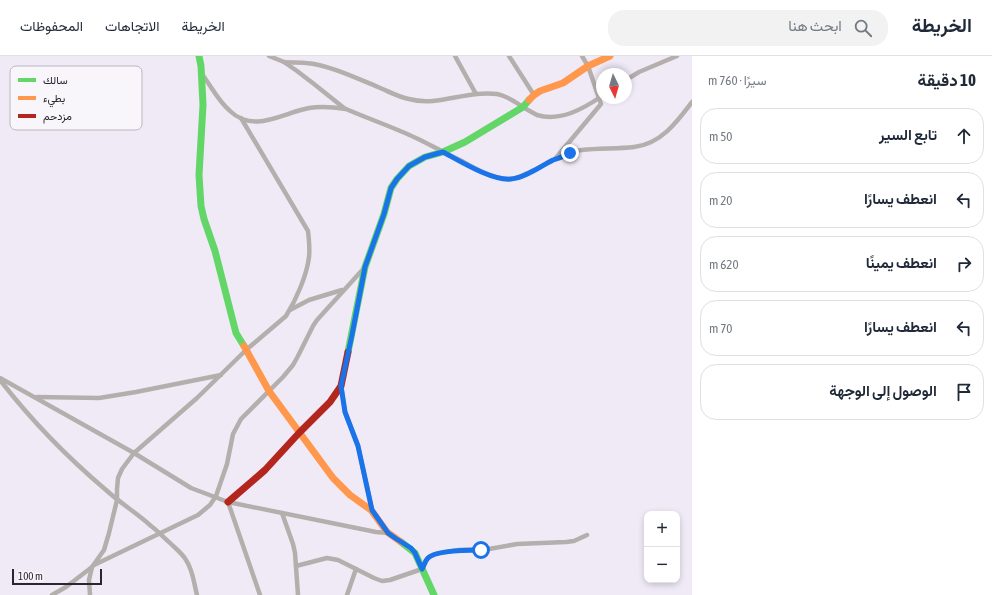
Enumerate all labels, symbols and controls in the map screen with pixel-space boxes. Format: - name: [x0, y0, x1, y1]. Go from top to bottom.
- search box: [608, 10, 888, 46]
- text: الخريطة: [912, 14, 972, 36]
- text: ابحث هنا: [788, 17, 842, 34]
- icon: search: [852, 17, 874, 39]
- text: المحفوظات: [20, 18, 83, 34]
- text: الاتجاهات: [105, 18, 159, 34]
- text: الخريطة: [181, 18, 225, 34]
- legend: [10, 66, 142, 130]
- north arrow: [596, 68, 632, 104]
- text: 10 دقيقة: [918, 70, 976, 90]
- text: سيرًا · 760 m: [708, 73, 766, 88]
- text: سالك: [43, 74, 68, 86]
- text: بطيء: [43, 92, 65, 108]
- text: مزدحم: [43, 110, 72, 124]
- icon: ahead: [953, 125, 975, 147]
- text: تابع السير: [879, 126, 937, 143]
- text: 50 m: [709, 129, 732, 144]
- route end: [561, 144, 579, 162]
- icon: left: [953, 189, 975, 211]
- text: انعطف يسارًا: [864, 190, 937, 207]
- text: 20 m: [709, 193, 732, 208]
- icon: right: [953, 253, 975, 275]
- text: انعطف يمينًا: [866, 254, 937, 271]
- text: 620 m: [709, 257, 739, 272]
- icon: left: [953, 317, 975, 339]
- text: انعطف يسارًا: [864, 318, 937, 335]
- text: 70 m: [709, 321, 732, 336]
- icon: arrive: [953, 381, 975, 403]
- text: الوصول إلى الوجهة: [829, 382, 937, 399]
- map controls: [644, 511, 680, 583]
- button: +: [644, 511, 680, 547]
- route start: [472, 541, 490, 559]
- button: −: [644, 547, 680, 583]
- scale bar: [12, 567, 102, 586]
- text: 100 m: [18, 570, 43, 582]

